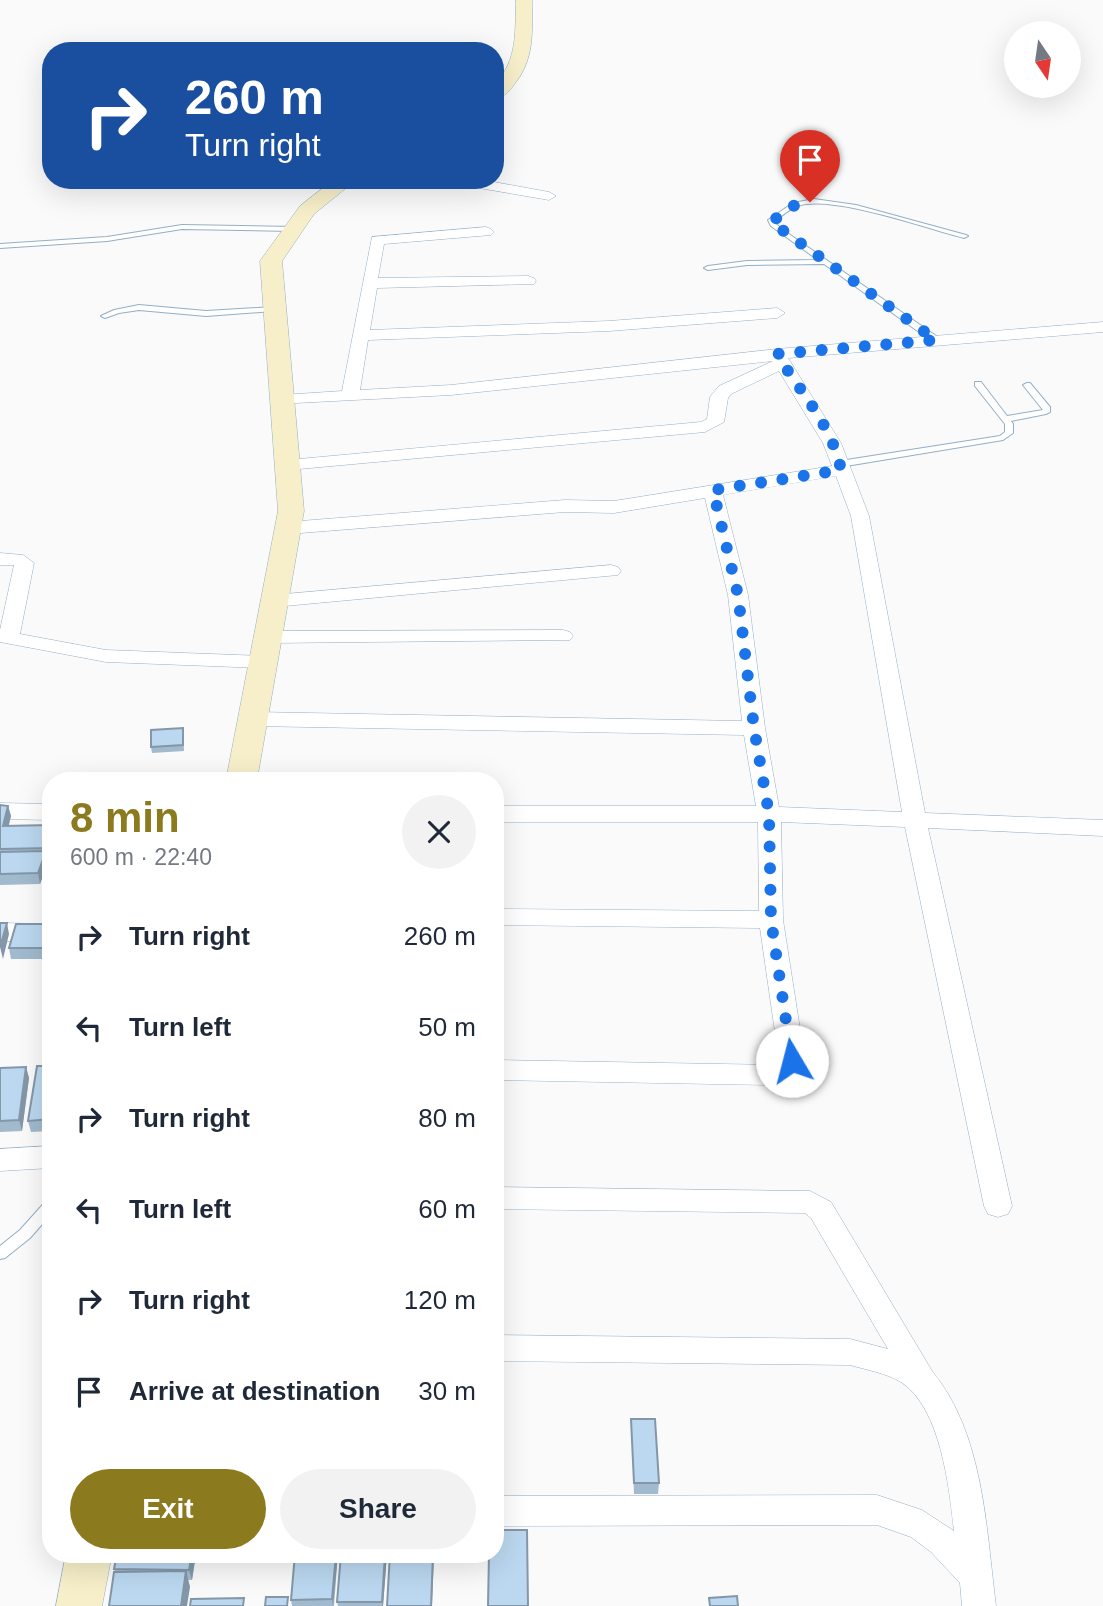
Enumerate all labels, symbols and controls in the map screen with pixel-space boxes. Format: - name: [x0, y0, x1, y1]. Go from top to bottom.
- north arrow: [1004, 21, 1082, 98]
- map controls: [1004, 21, 1081, 98]
- icon: right: [70, 70, 161, 161]
- text: 260 m: [185, 70, 324, 124]
- text: Turn right: [185, 127, 321, 163]
- pin: [780, 130, 840, 202]
- icon: arrive: [791, 141, 829, 179]
- text: 8 min: [70, 794, 180, 841]
- button: close: [402, 795, 476, 869]
- text: 600 m · 22:40: [70, 844, 212, 870]
- icon: right: [70, 918, 108, 956]
- text: Turn right: [129, 921, 250, 951]
- text: 260 m: [404, 921, 476, 951]
- icon: left: [70, 1009, 108, 1047]
- text: Turn left: [129, 1012, 231, 1042]
- text: 50 m: [418, 1012, 476, 1042]
- position arrow: [755, 1024, 829, 1098]
- icon: right: [70, 1100, 108, 1138]
- text: Turn right: [129, 1103, 250, 1133]
- text: 80 m: [418, 1103, 476, 1133]
- icon: left: [70, 1191, 108, 1229]
- text: Turn left: [129, 1194, 231, 1224]
- text: 60 m: [418, 1194, 476, 1224]
- icon: right: [70, 1282, 108, 1320]
- text: Turn right: [129, 1285, 250, 1315]
- text: 120 m: [404, 1285, 476, 1315]
- icon: arrive: [70, 1373, 108, 1411]
- text: Arrive at destination: [129, 1376, 380, 1406]
- text: 30 m: [418, 1376, 476, 1406]
- button: Exit: [70, 1469, 266, 1549]
- button: Share: [280, 1469, 476, 1549]

